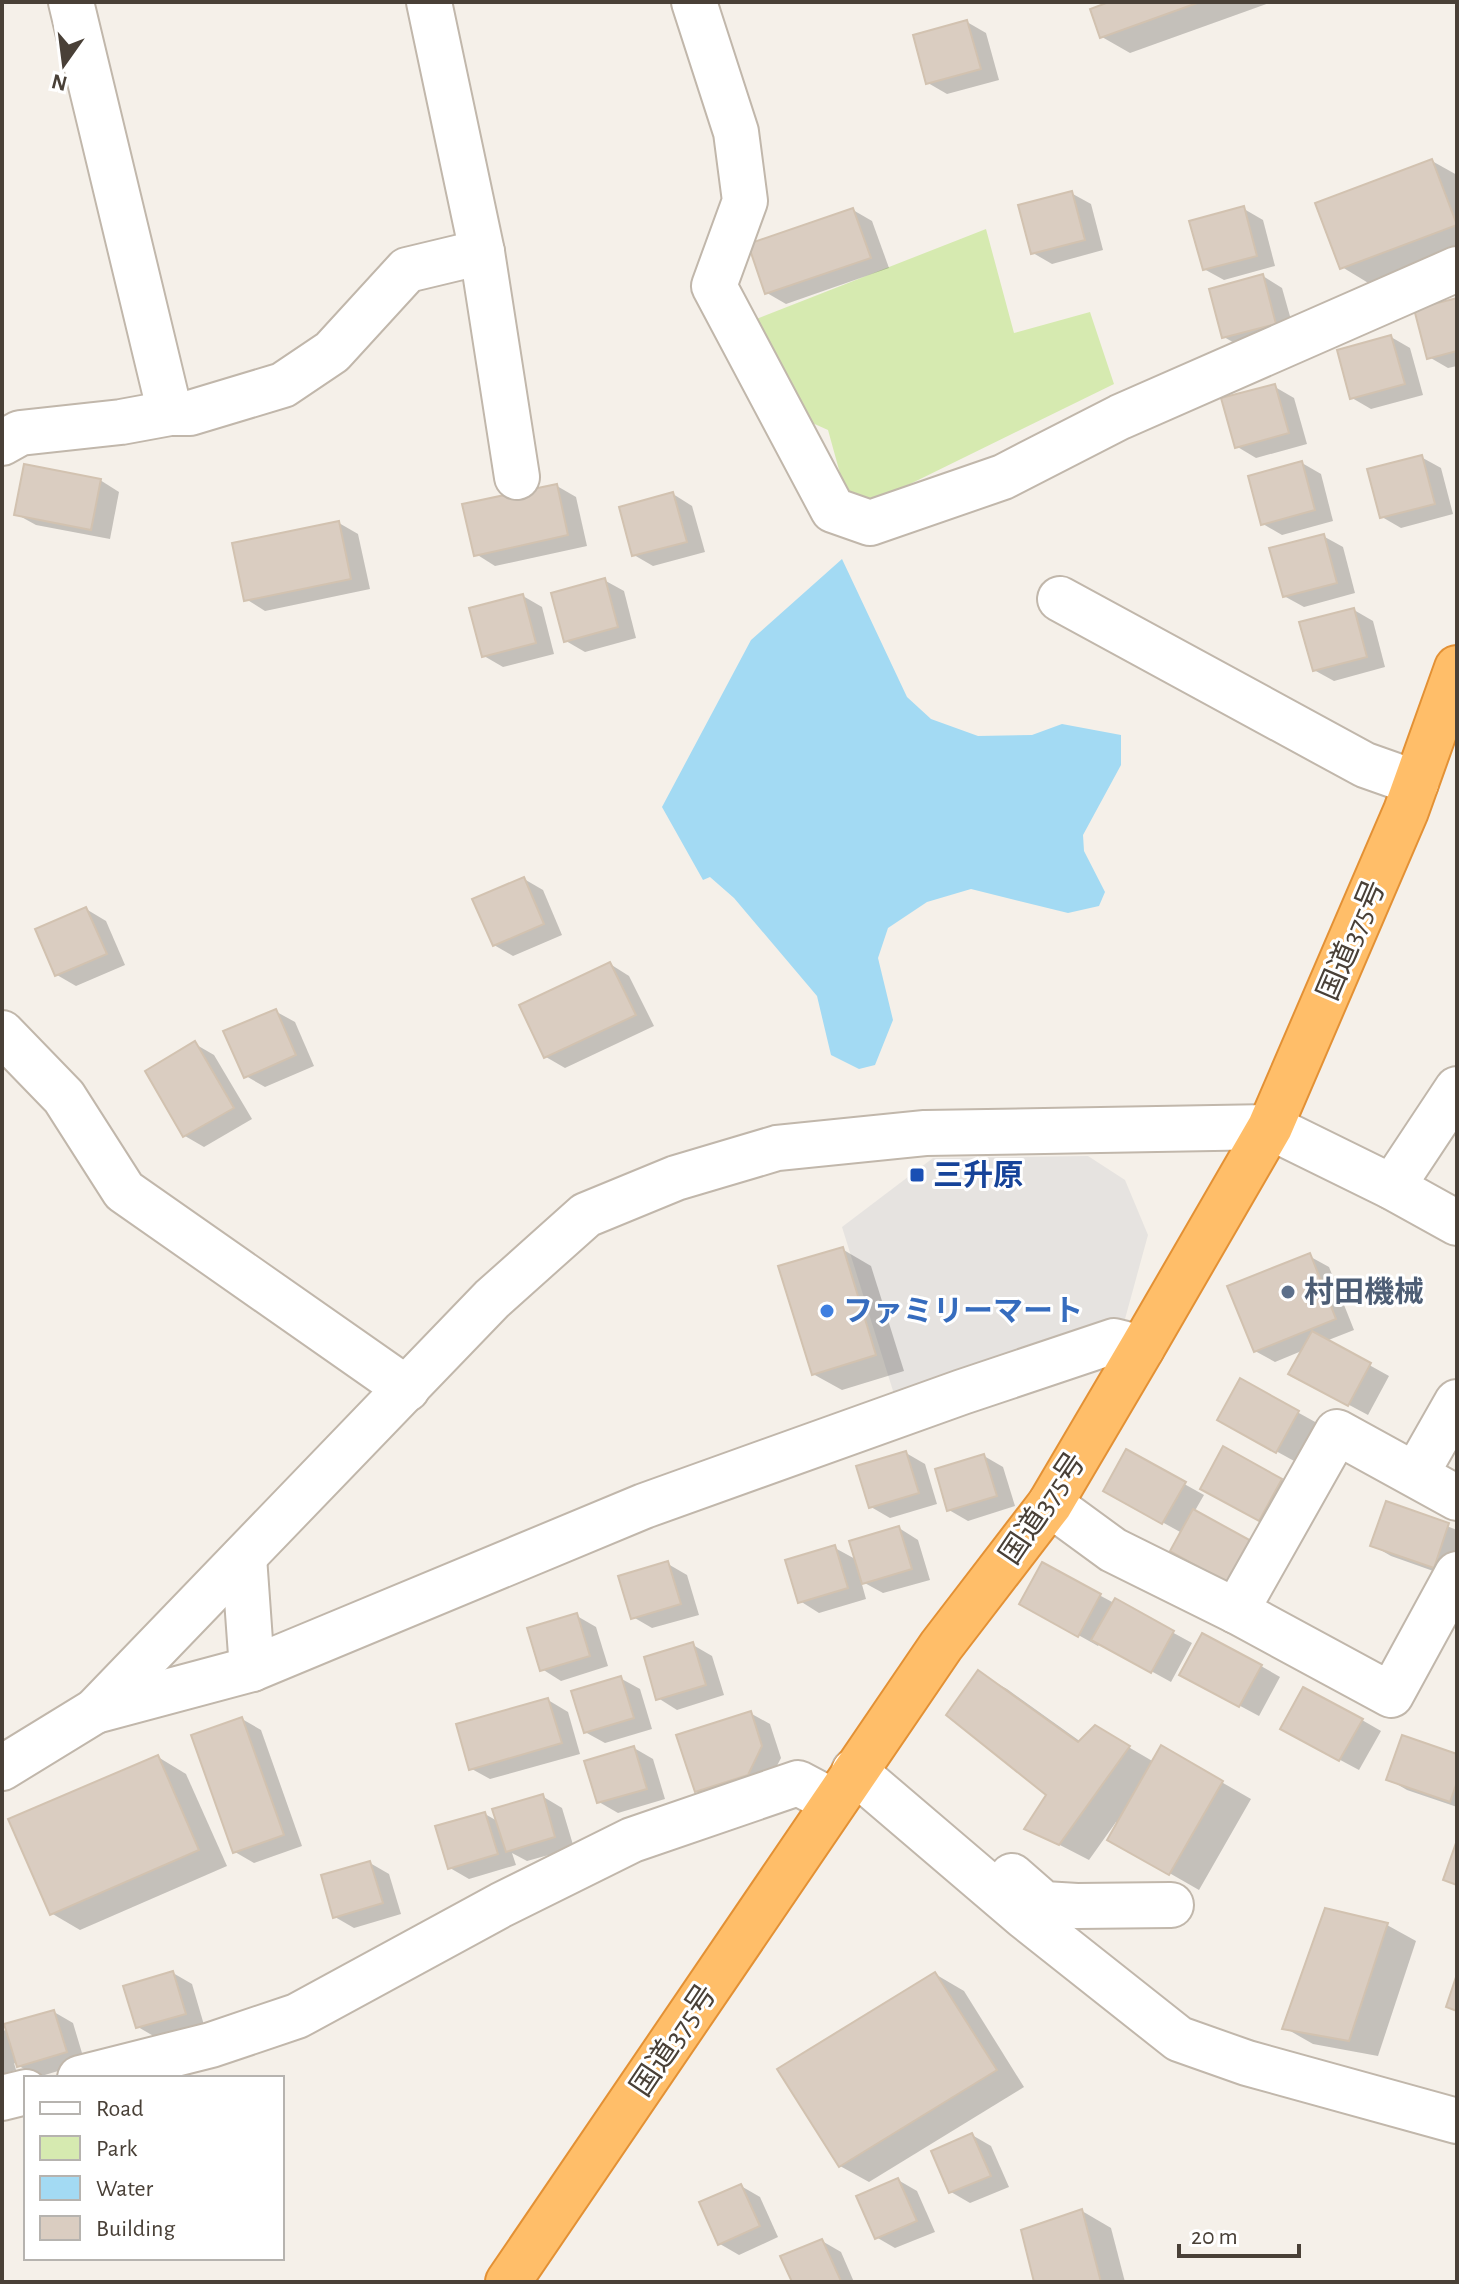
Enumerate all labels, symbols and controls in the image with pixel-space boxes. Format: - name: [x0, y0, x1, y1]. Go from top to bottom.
- north arrow: [24, 24, 104, 104]
- text: N: [49, 70, 69, 95]
- street label: 国道375号: [1312, 875, 1391, 1005]
- place label: 三升原: [933, 1159, 1023, 1191]
- marker: 三升原: [908, 1166, 926, 1184]
- place label: 村田機械: [1304, 1276, 1424, 1308]
- marker: 村田機械: [1279, 1283, 1297, 1301]
- place label: ファミリーマート: [843, 1297, 1083, 1327]
- marker: ファミリーマート: [818, 1302, 836, 1320]
- street label: 国道375号: [994, 1447, 1091, 1570]
- street label: 国道375号: [625, 1979, 722, 2102]
- legend: [24, 2076, 284, 2260]
- text: Road: [96, 2097, 144, 2121]
- text: Park: [96, 2137, 137, 2161]
- text: Water: [96, 2177, 154, 2201]
- scale bar: [1179, 2208, 1299, 2258]
- text: Building: [96, 2217, 175, 2241]
- text: 20 m: [1191, 2225, 1238, 2249]

